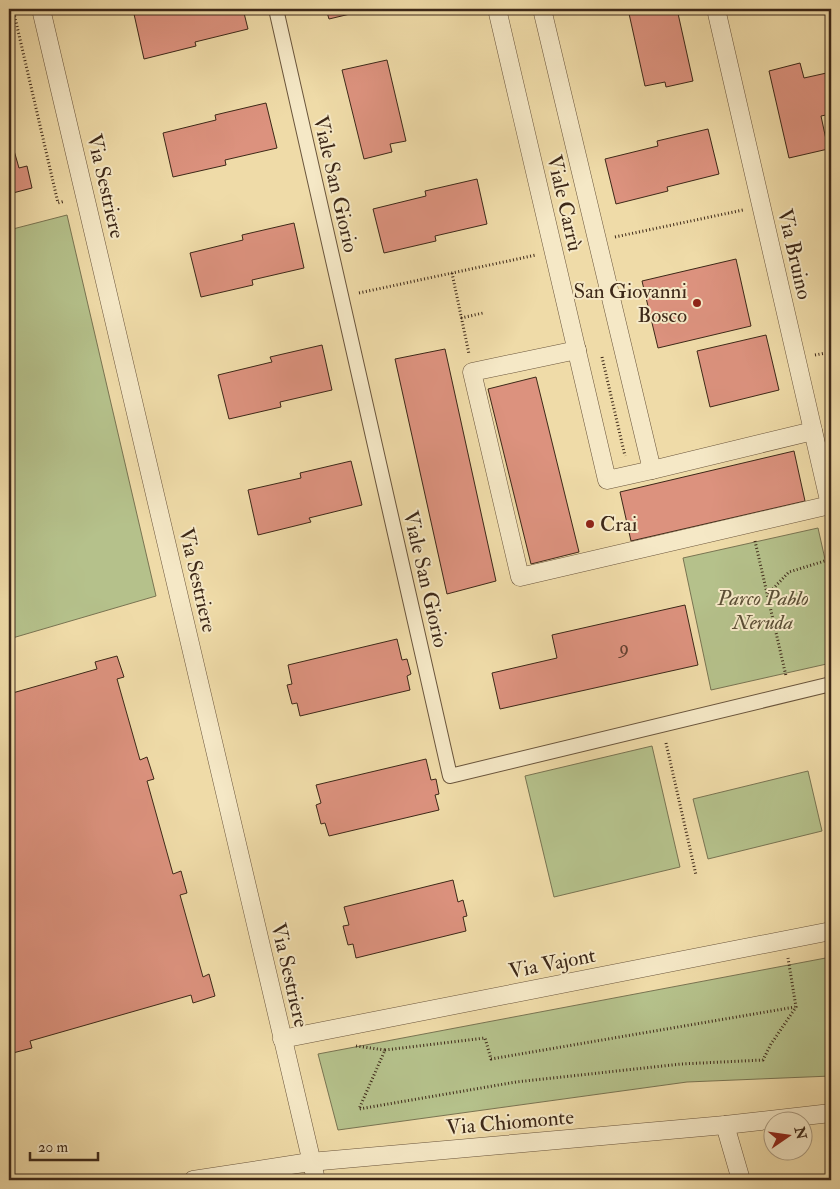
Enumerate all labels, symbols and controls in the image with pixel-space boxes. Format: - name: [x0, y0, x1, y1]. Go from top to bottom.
- street label: Viale San Giorio: [307, 113, 364, 255]
- street label: Via Sestriere: [80, 131, 131, 241]
- street label: Viale Carrù: [540, 152, 589, 254]
- street label: Via Bruino: [771, 206, 818, 302]
- place label: San Giovanni Bosco: [574, 278, 687, 329]
- marker: San Giovanni Bosco: [691, 297, 703, 309]
- street label: Viale San Giorio: [397, 508, 454, 650]
- place label: Crai: [600, 511, 638, 538]
- marker: Crai: [584, 518, 596, 530]
- street label: Via Sestriere: [172, 525, 223, 635]
- park label: Parco Pablo Neruda: [716, 585, 809, 636]
- house number: 9: [617, 636, 629, 660]
- street label: Via Sestriere: [264, 920, 315, 1030]
- street label: Via Vajont: [507, 942, 598, 985]
- street label: Via Chiomonte: [445, 1103, 575, 1142]
- north arrow: [762, 1112, 812, 1162]
- text: N: [790, 1124, 810, 1142]
- scale bar: [30, 1129, 98, 1161]
- text: 20 m: [38, 1138, 68, 1157]

